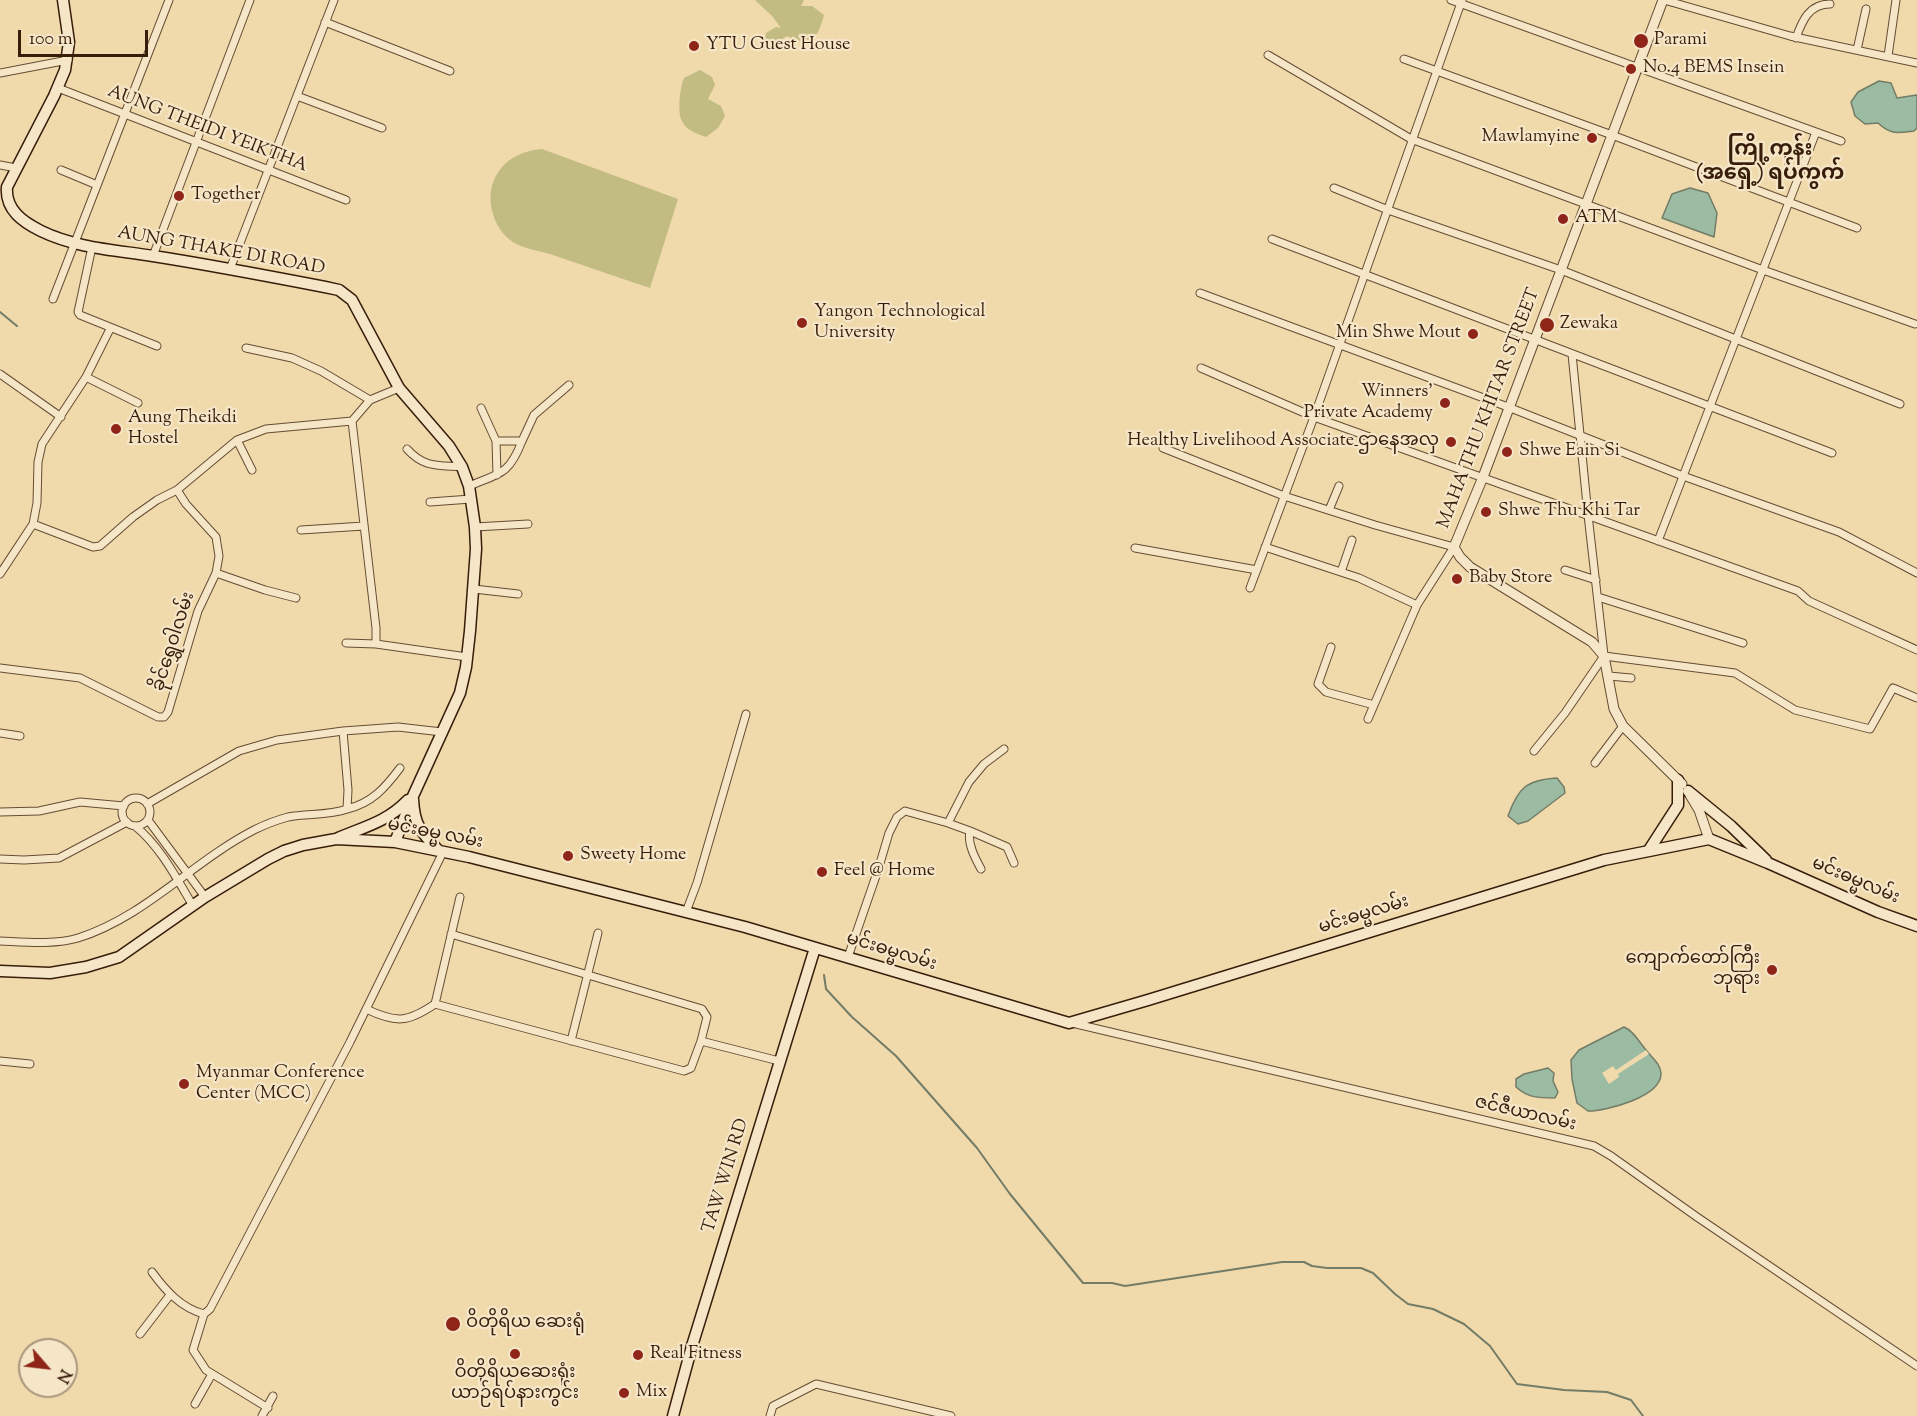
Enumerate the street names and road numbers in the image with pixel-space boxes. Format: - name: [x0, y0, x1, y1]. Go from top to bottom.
- street label: AUNG THEIDI YEIKTHA: [104, 82, 310, 178]
- street label: AUNG THAKE DI ROAD: [116, 223, 326, 281]
- street label: MAHA THU KHITAR STREET: [1434, 286, 1546, 532]
- street label: ခိုင်ရွှေဝါလမ်း: [149, 590, 201, 694]
- street label: မင်းဓမ္မ လမ်း: [385, 815, 485, 855]
- street label: မင်းဓမ္မလမ်း: [1808, 854, 1902, 910]
- street label: မင်းဓမ္မလမ်း: [1316, 892, 1412, 940]
- street label: မင်းဓမ္မလမ်း: [843, 929, 939, 977]
- street label: ဇင်ဇီယာလမ်း: [1472, 1093, 1578, 1137]
- street label: TAW WIN RD: [699, 1116, 755, 1236]

